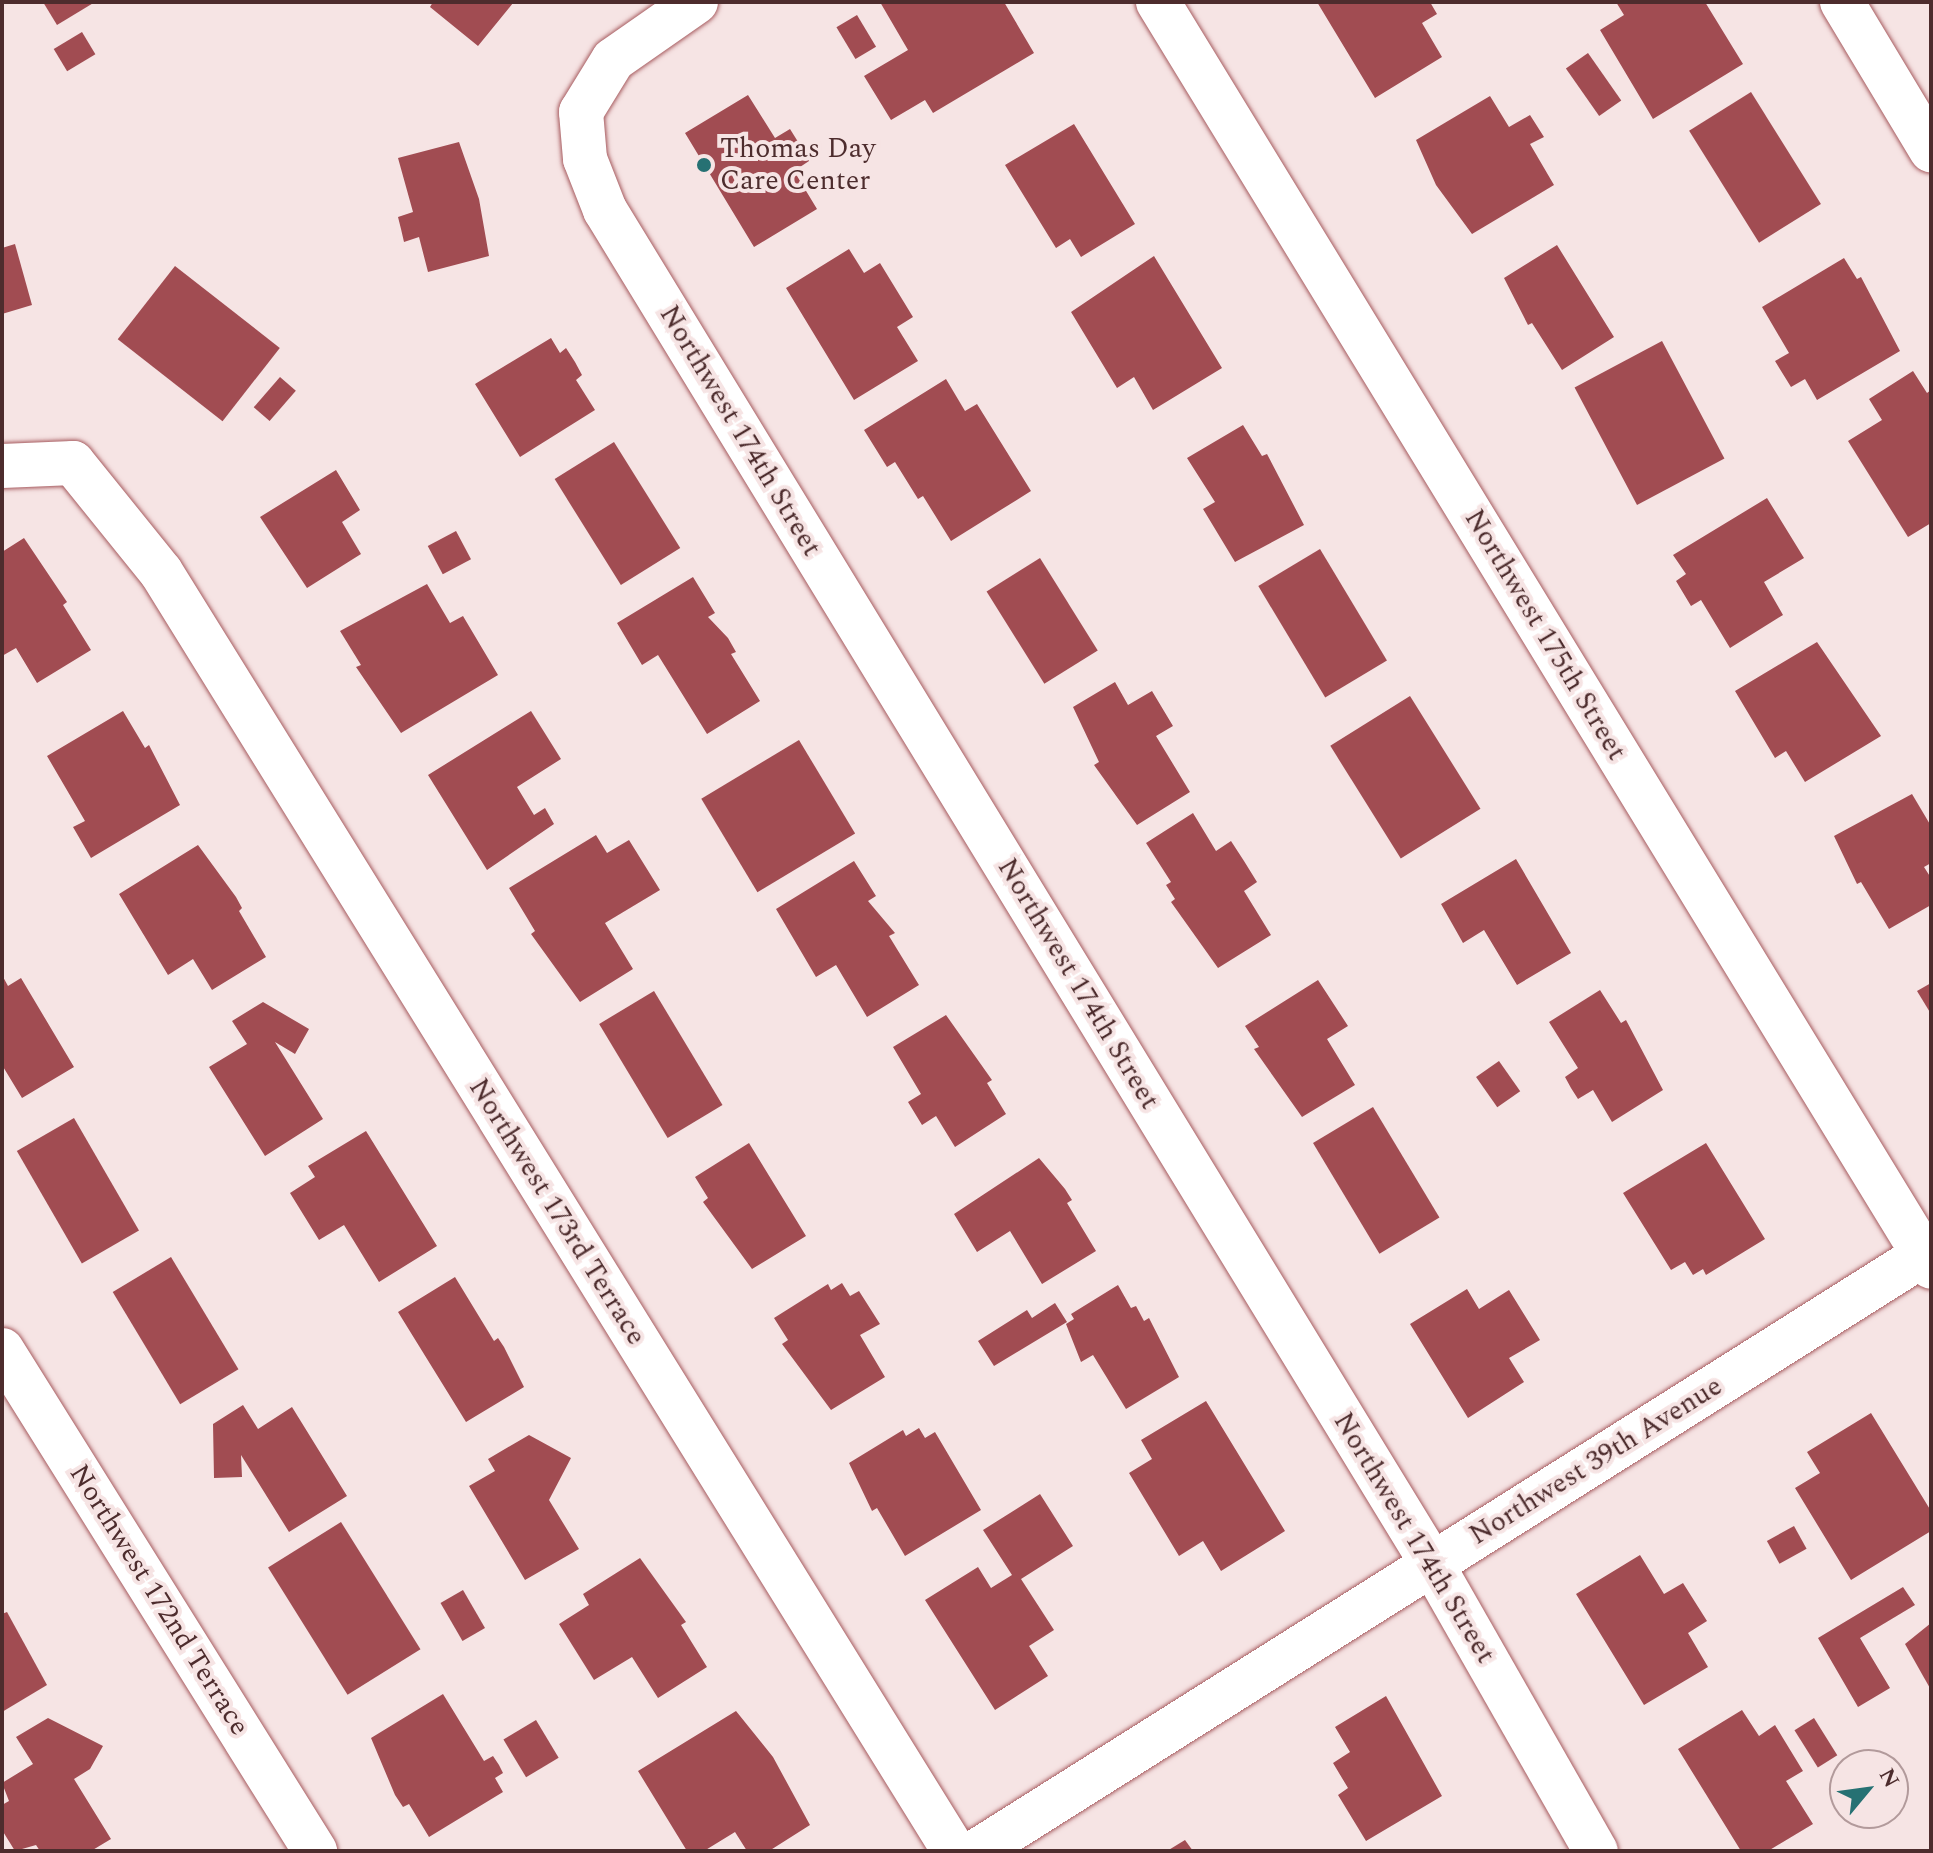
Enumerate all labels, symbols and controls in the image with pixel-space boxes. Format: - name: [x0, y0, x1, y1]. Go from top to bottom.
- place label: Thomas Day Care Center: [720, 132, 876, 198]
- marker: Thomas Day Care Center: [695, 156, 713, 174]
- street label: Northwest 174th Street: [652, 300, 828, 562]
- street label: Northwest 175th Street: [1457, 504, 1633, 766]
- street label: Northwest 174th Street: [990, 853, 1166, 1115]
- street label: Northwest 173rd Terrace: [461, 1073, 653, 1351]
- street label: Northwest 39th Avenue: [1463, 1370, 1729, 1552]
- street label: Northwest 174th Street: [1326, 1407, 1502, 1669]
- street label: Northwest 172nd Terrace: [62, 1458, 256, 1742]
- north arrow: [1829, 1749, 1909, 1829]
- text: N: [1870, 1762, 1907, 1794]

